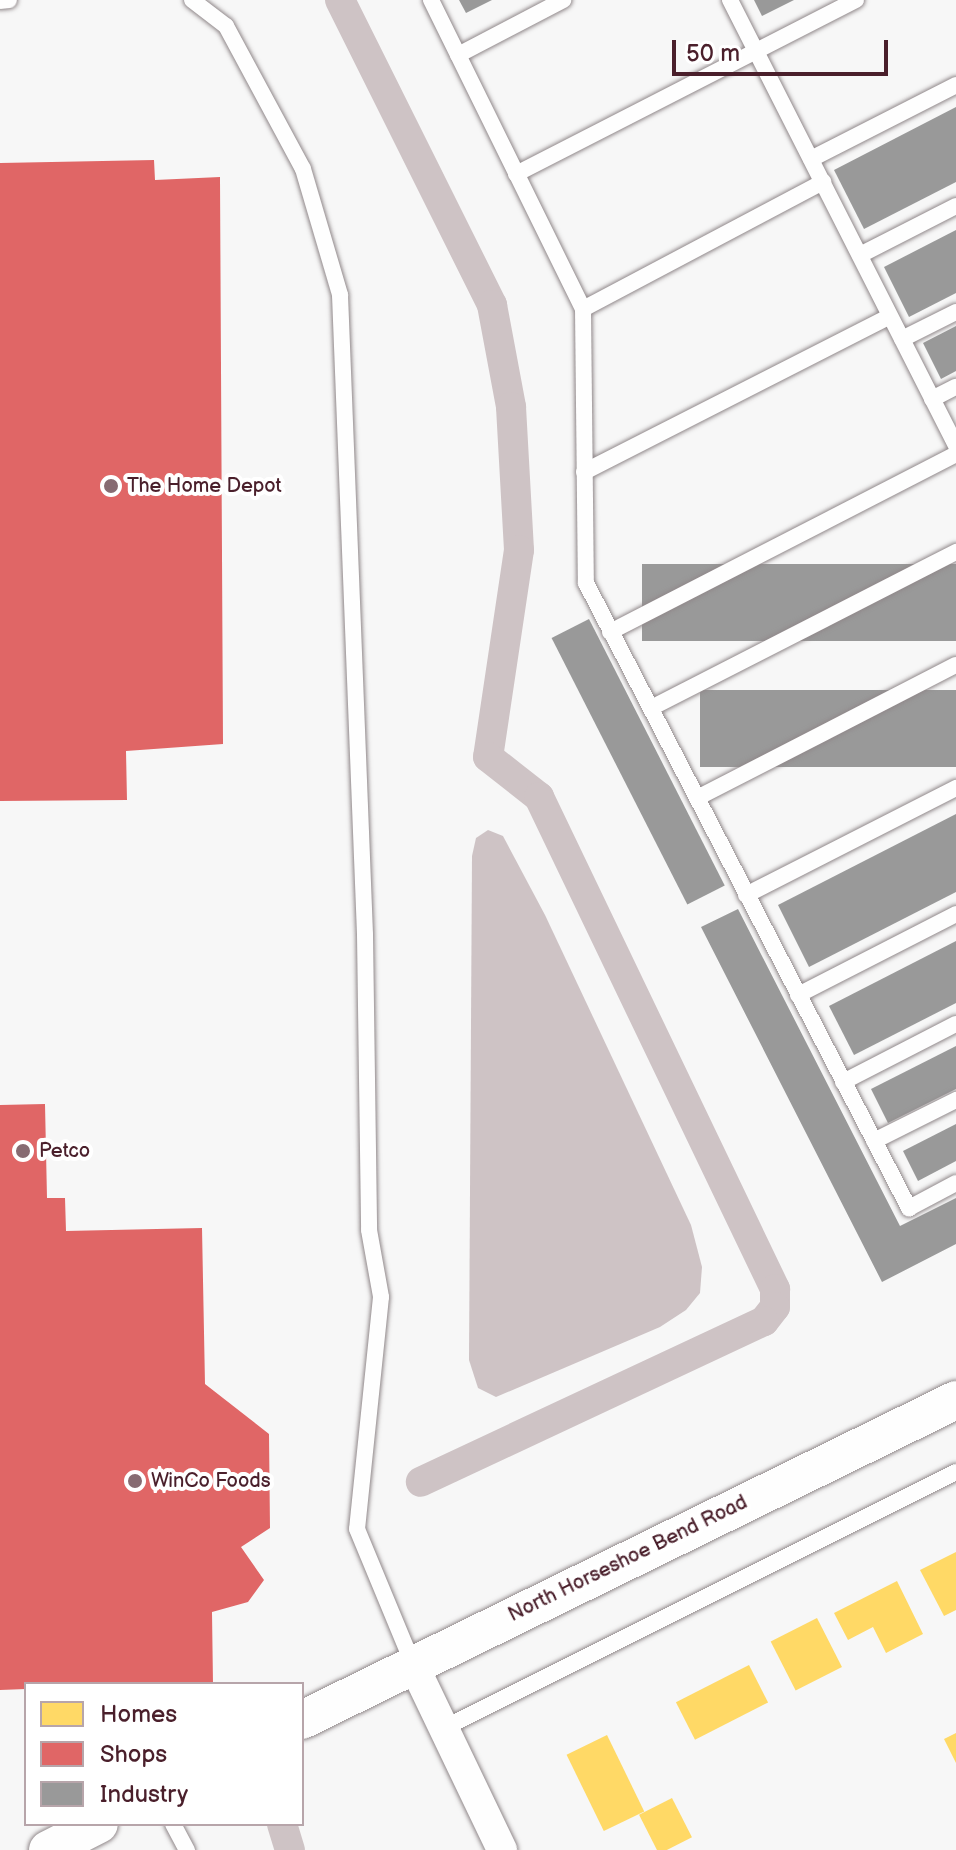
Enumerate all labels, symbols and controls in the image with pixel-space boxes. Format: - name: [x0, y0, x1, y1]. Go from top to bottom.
- scale bar: [676, 24, 892, 74]
- text: 50 m: [686, 39, 740, 68]
- place label: The Home Depot: [127, 474, 282, 498]
- marker: The Home Depot: [102, 477, 120, 495]
- place label: Petco: [39, 1139, 90, 1163]
- marker: Petco: [14, 1142, 32, 1160]
- place label: WinCo Foods: [151, 1469, 271, 1493]
- marker: WinCo Foods: [126, 1472, 144, 1490]
- street label: North Horseshoe Bend Road: [505, 1491, 751, 1627]
- legend: [24, 1682, 304, 1826]
- text: Homes: [100, 1700, 177, 1729]
- text: Shops: [100, 1740, 167, 1769]
- text: Industry: [100, 1780, 188, 1809]

